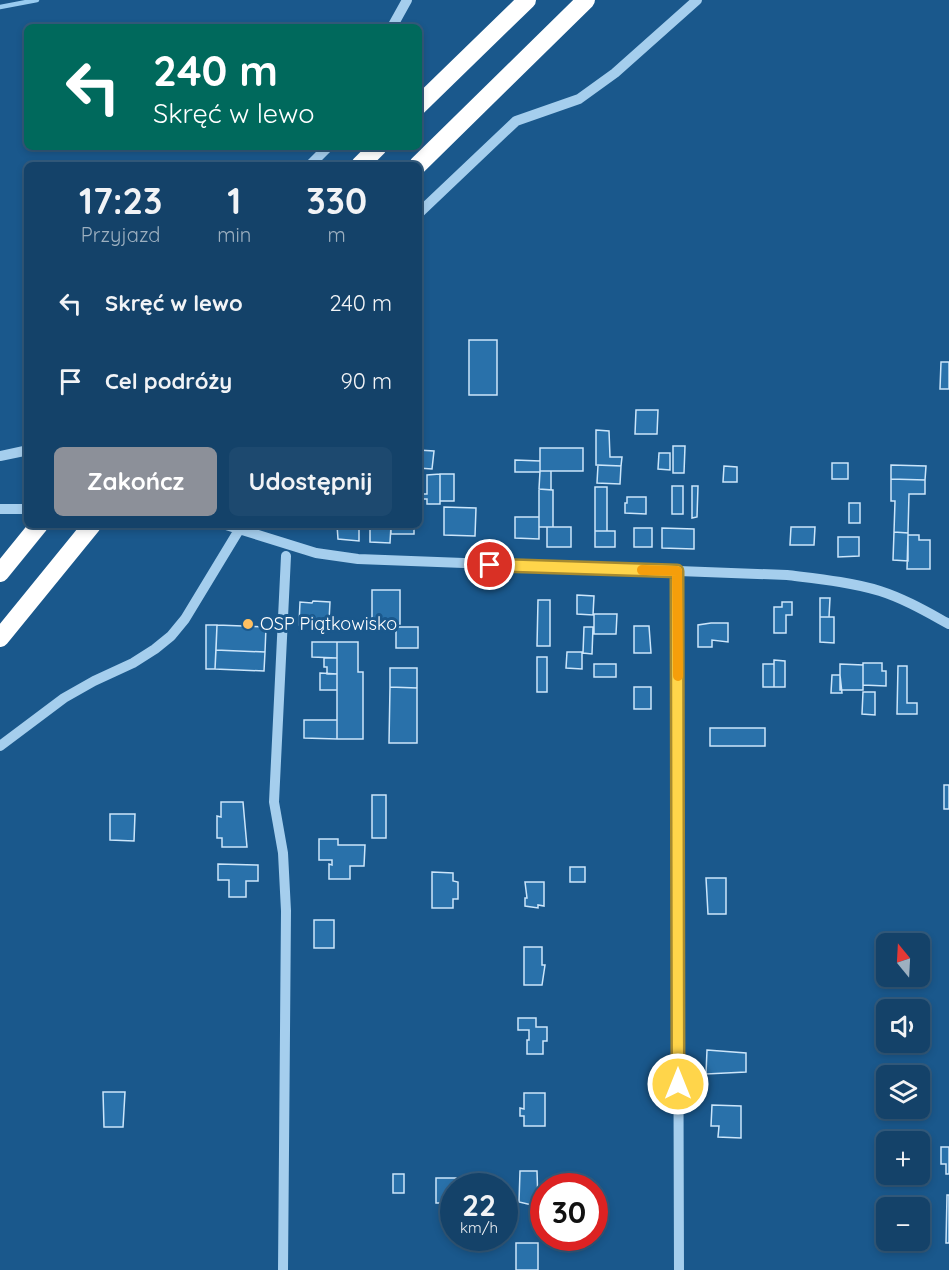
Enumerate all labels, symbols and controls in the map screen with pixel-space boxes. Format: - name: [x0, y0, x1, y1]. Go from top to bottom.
- text: 240 m: [153, 44, 278, 97]
- icon: left: [54, 48, 132, 126]
- text: Skręć w lewo: [153, 96, 315, 130]
- text: 17:23: [79, 178, 162, 223]
- text: 1: [227, 178, 241, 223]
- text: 330: [306, 178, 367, 223]
- text: Przyjazd: [81, 222, 160, 247]
- text: min: [217, 222, 251, 247]
- text: m: [328, 222, 346, 247]
- icon: left: [54, 287, 87, 320]
- text: Skręć w lewo: [105, 289, 243, 317]
- text: 240 m: [329, 289, 392, 317]
- icon: arrive: [54, 365, 87, 398]
- text: Cel podróży: [105, 367, 232, 395]
- text: 90 m: [341, 367, 392, 395]
- button: Zakończ: [54, 447, 217, 516]
- button: Udostępnij: [229, 447, 392, 516]
- pin: [464, 539, 515, 590]
- icon: arrive: [473, 548, 506, 581]
- place label: OSP Piątkowisko: [260, 612, 397, 635]
- marker: OSP Piątkowisko: [241, 617, 255, 631]
- north arrow: [876, 933, 930, 987]
- map controls: [876, 933, 930, 1251]
- button: sound: [876, 999, 930, 1053]
- position arrow: [646, 1052, 710, 1116]
- button: layers: [876, 1065, 930, 1119]
- button: +: [876, 1131, 930, 1185]
- speed limit sign: 30: [530, 1173, 608, 1251]
- text: 22: [462, 1186, 496, 1224]
- button: −: [876, 1197, 930, 1251]
- text: km/h: [460, 1218, 498, 1237]

